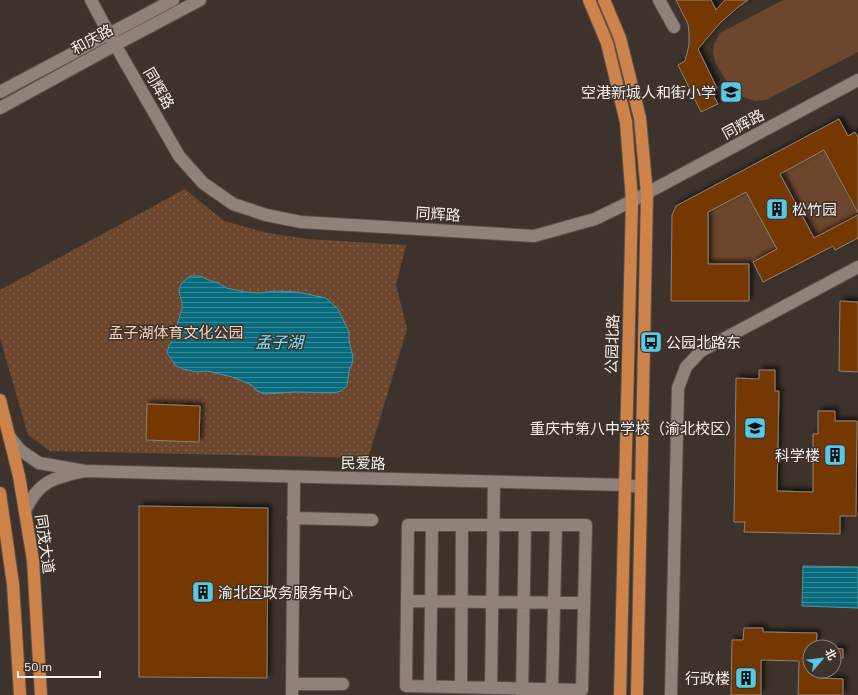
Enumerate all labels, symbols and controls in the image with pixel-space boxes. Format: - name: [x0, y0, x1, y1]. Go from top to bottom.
- street label: 和庆路: [68, 20, 116, 58]
- street label: 同辉路: [140, 64, 178, 112]
- school or university icon: 空港新城人和街小学: [718, 79, 744, 105]
- place label: 空港新城人和街小学: [581, 83, 716, 102]
- street label: 同辉路: [719, 105, 767, 143]
- building icon: 松竹园: [764, 196, 790, 222]
- place label: 松竹园: [792, 200, 837, 219]
- street label: 同辉路: [415, 203, 461, 225]
- street label: 公园北路: [601, 314, 623, 374]
- park label: 孟子湖体育文化公园: [108, 323, 244, 342]
- bus stop icon: 公园北路东: [638, 329, 664, 355]
- water label: 孟子湖: [255, 332, 306, 352]
- place label: 公园北路东: [666, 333, 741, 352]
- school or university icon: 重庆市第八中学校（渝北校区）: [742, 415, 768, 441]
- place label: 重庆市第八中学校（渝北校区）: [530, 419, 740, 438]
- building icon: 科学楼: [822, 442, 848, 468]
- place label: 科学楼: [775, 446, 820, 465]
- street label: 民爱路: [340, 453, 386, 473]
- street label: 同茂大道: [31, 513, 59, 575]
- building icon: 渝北区政务服务中心: [190, 579, 216, 605]
- place label: 渝北区政务服务中心: [218, 583, 353, 602]
- north arrow: [802, 639, 842, 679]
- text: 北: [822, 646, 840, 662]
- scale bar: [18, 653, 100, 679]
- text: 50 m: [24, 659, 52, 674]
- building icon: 行政楼: [733, 665, 759, 691]
- place label: 行政楼: [685, 669, 730, 688]

